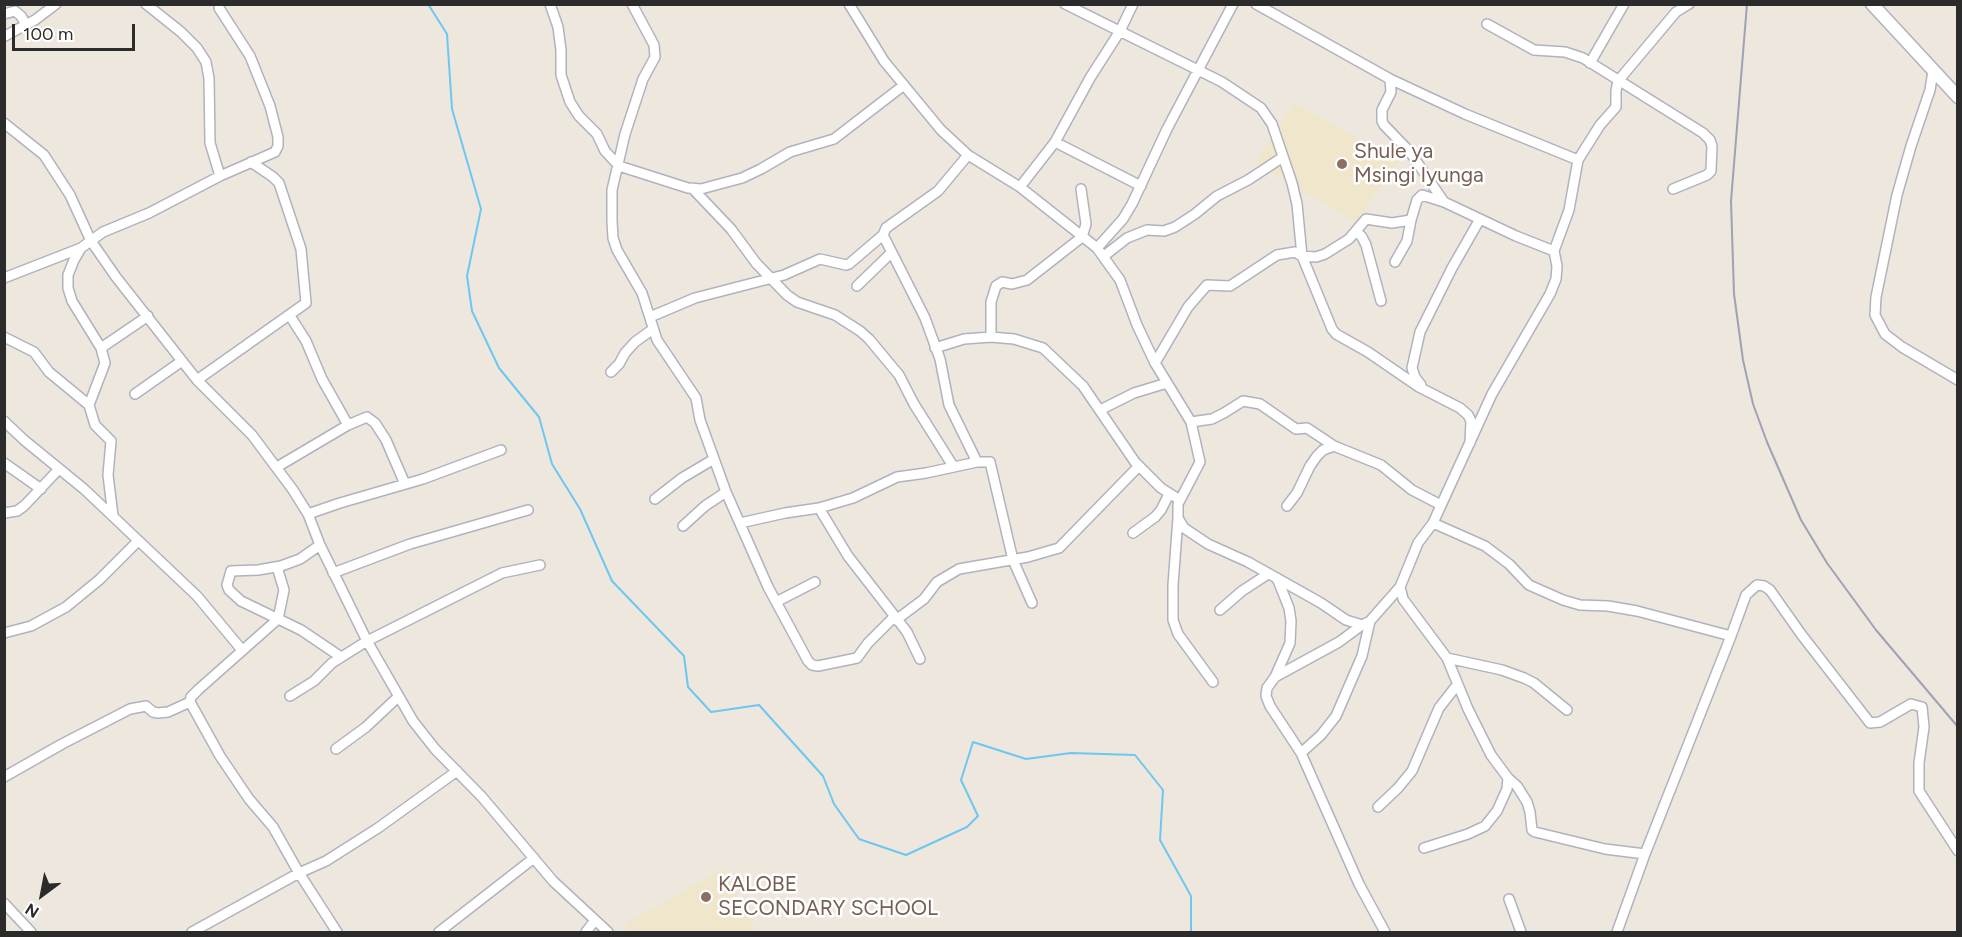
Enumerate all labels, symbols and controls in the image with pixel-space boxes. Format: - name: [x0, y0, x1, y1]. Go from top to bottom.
- scale bar: [15, 12, 138, 50]
- text: 100 m: [23, 23, 73, 45]
- place label: Shule ya Msingi Iyunga: [1354, 139, 1484, 189]
- marker: Shule ya Msingi Iyunga: [1335, 157, 1349, 171]
- north arrow: [12, 865, 72, 925]
- place label: KALOBE SECONDARY SCHOOL: [718, 872, 938, 922]
- marker: KALOBE SECONDARY SCHOOL: [699, 890, 713, 904]
- text: N: [22, 899, 42, 922]

